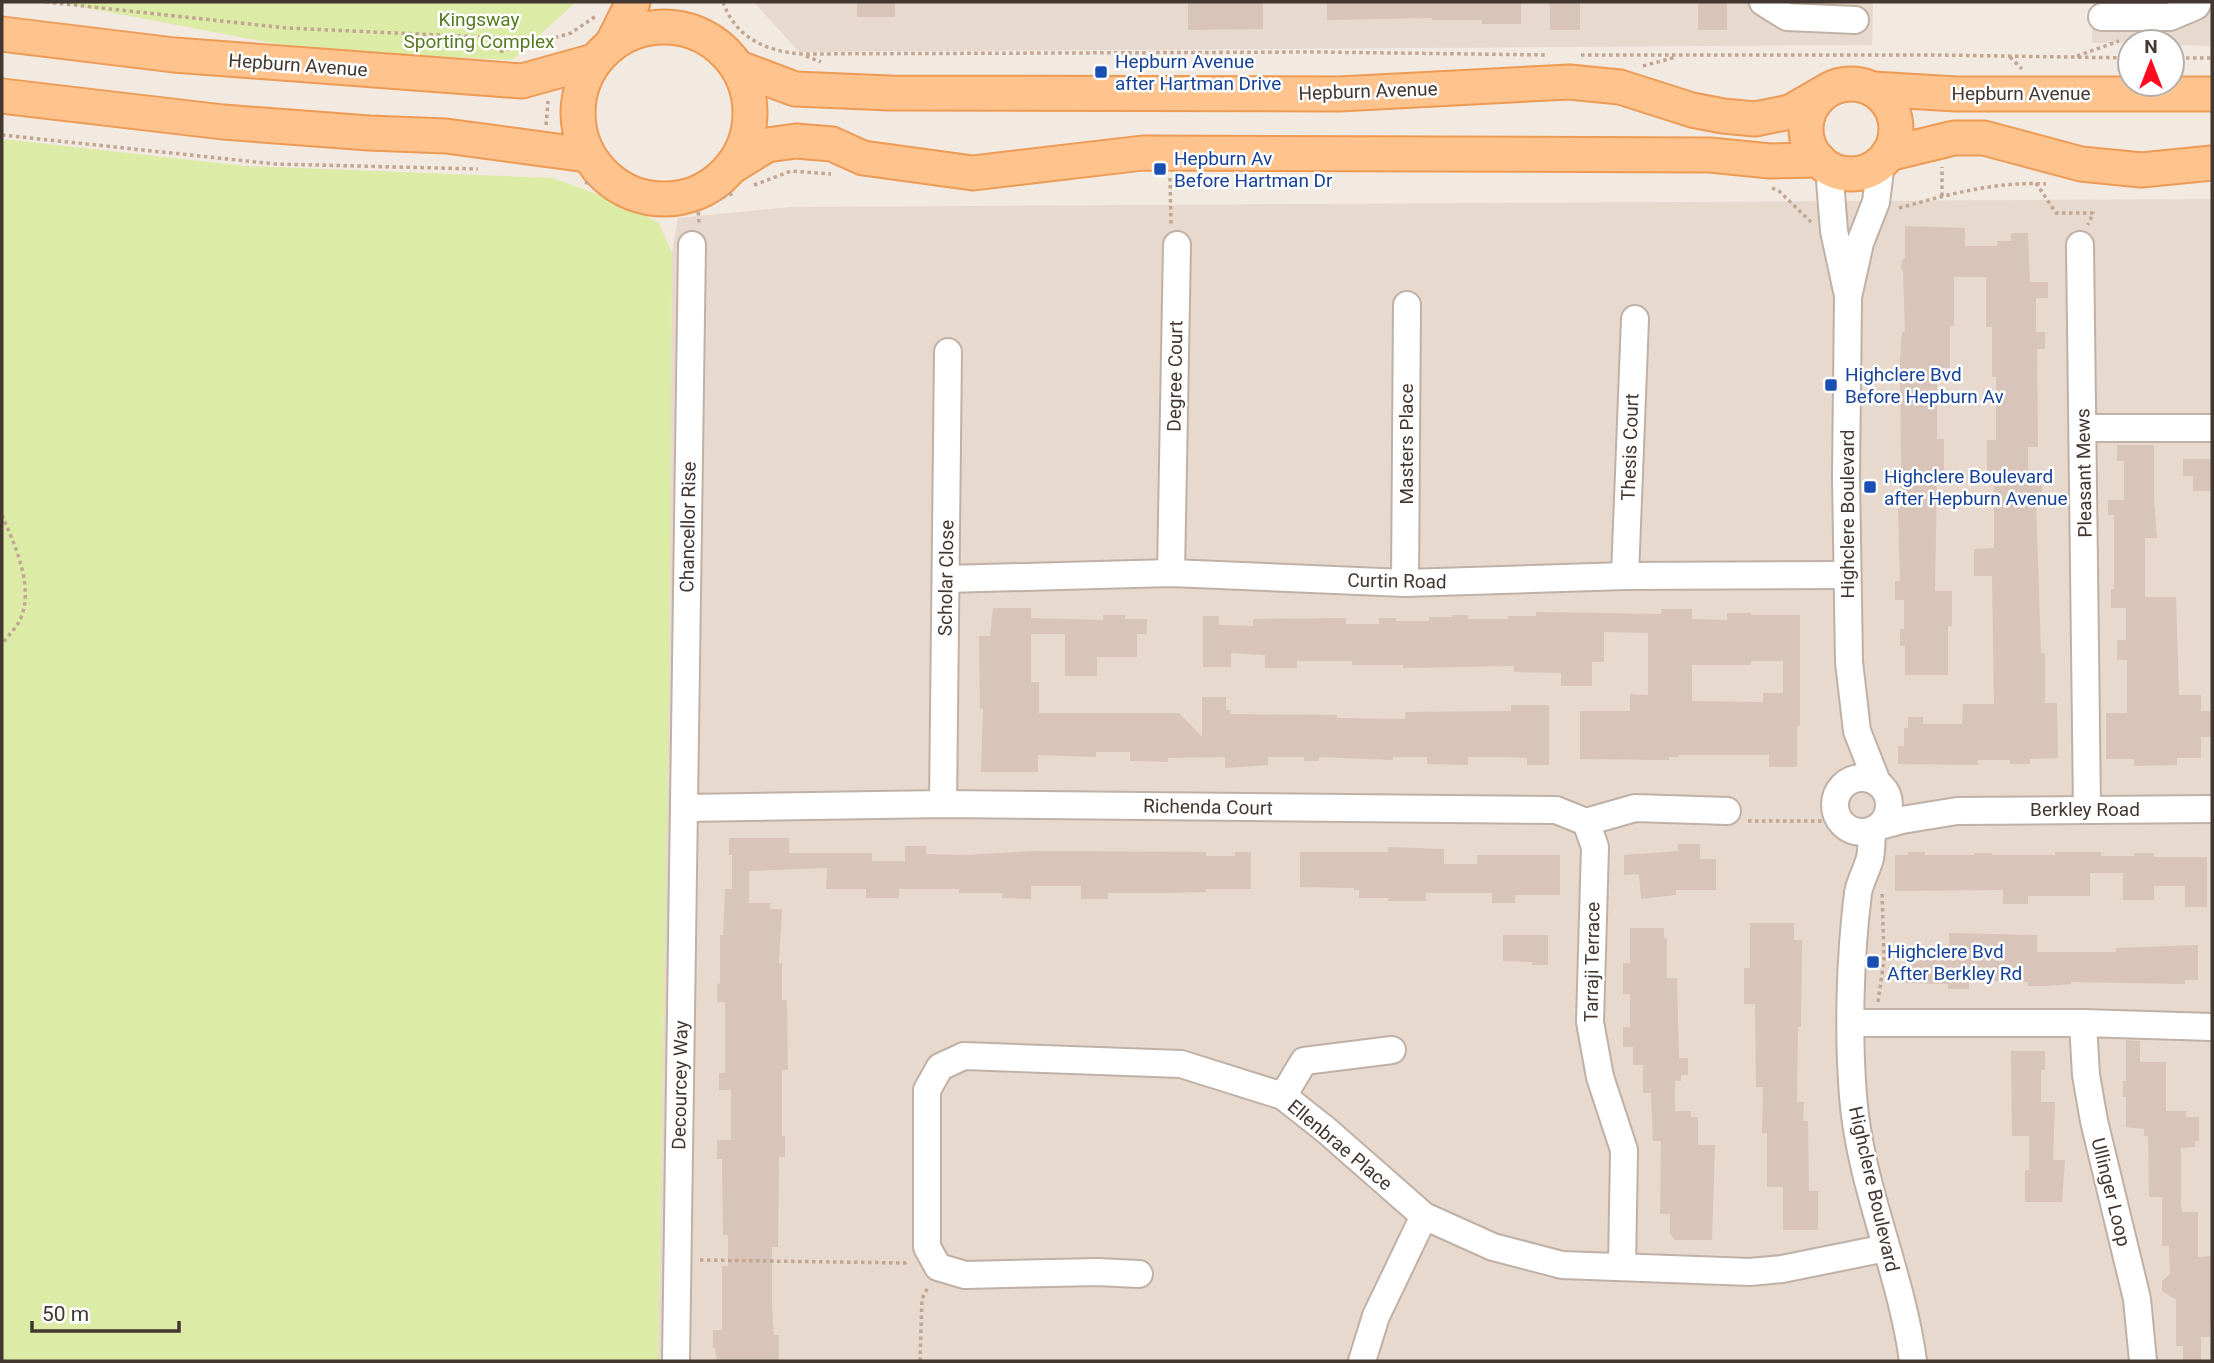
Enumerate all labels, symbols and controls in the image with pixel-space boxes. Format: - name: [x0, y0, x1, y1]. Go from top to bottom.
- park label: Kingsway Sporting Complex: [403, 8, 555, 53]
- north arrow: [2116, 28, 2186, 98]
- text: N: [2144, 35, 2158, 58]
- street label: Hepburn Avenue: [228, 49, 368, 81]
- place label: Hepburn Avenue after Hartman Drive: [1115, 50, 1281, 95]
- marker: Hepburn Avenue after Hartman Drive: [1093, 64, 1109, 80]
- street label: Hepburn Avenue: [1298, 77, 1438, 105]
- street label: Hepburn Avenue: [1951, 82, 2091, 105]
- place label: Hepburn Av Before Hartman Dr: [1174, 147, 1333, 192]
- marker: Hepburn Av Before Hartman Dr: [1152, 161, 1168, 177]
- street label: Degree Court: [1163, 320, 1187, 432]
- place label: Highclere Bvd Before Hepburn Av: [1845, 363, 2004, 408]
- marker: Highclere Bvd Before Hepburn Av: [1823, 377, 1839, 393]
- street label: Masters Place: [1395, 384, 1418, 504]
- street label: Thesis Court: [1617, 393, 1643, 501]
- street label: Pleasant Mews: [2071, 408, 2097, 538]
- street label: Highclere Boulevard: [1836, 429, 1859, 599]
- street label: Chancellor Rise: [675, 461, 701, 593]
- place label: Highclere Boulevard after Hepburn Avenue: [1884, 465, 2068, 510]
- marker: Highclere Boulevard after Hepburn Avenue: [1862, 479, 1878, 495]
- street label: Scholar Close: [933, 520, 959, 636]
- street label: Curtin Road: [1347, 569, 1447, 593]
- street label: Richenda Court: [1143, 794, 1273, 820]
- street label: Berkley Road: [2030, 798, 2140, 821]
- street label: Tarraji Terrace: [1579, 902, 1605, 1022]
- place label: Highclere Bvd After Berkley Rd: [1887, 940, 2022, 985]
- marker: Highclere Bvd After Berkley Rd: [1865, 954, 1881, 970]
- street label: Decourcey Way: [667, 1020, 693, 1150]
- street label: Ellenbrae Place: [1283, 1095, 1397, 1195]
- street label: Highclere Boulevard: [1844, 1104, 1904, 1274]
- street label: Ullinger Loop: [2086, 1135, 2136, 1249]
- scale bar: [32, 1290, 178, 1334]
- text: 50 m: [42, 1302, 89, 1326]

